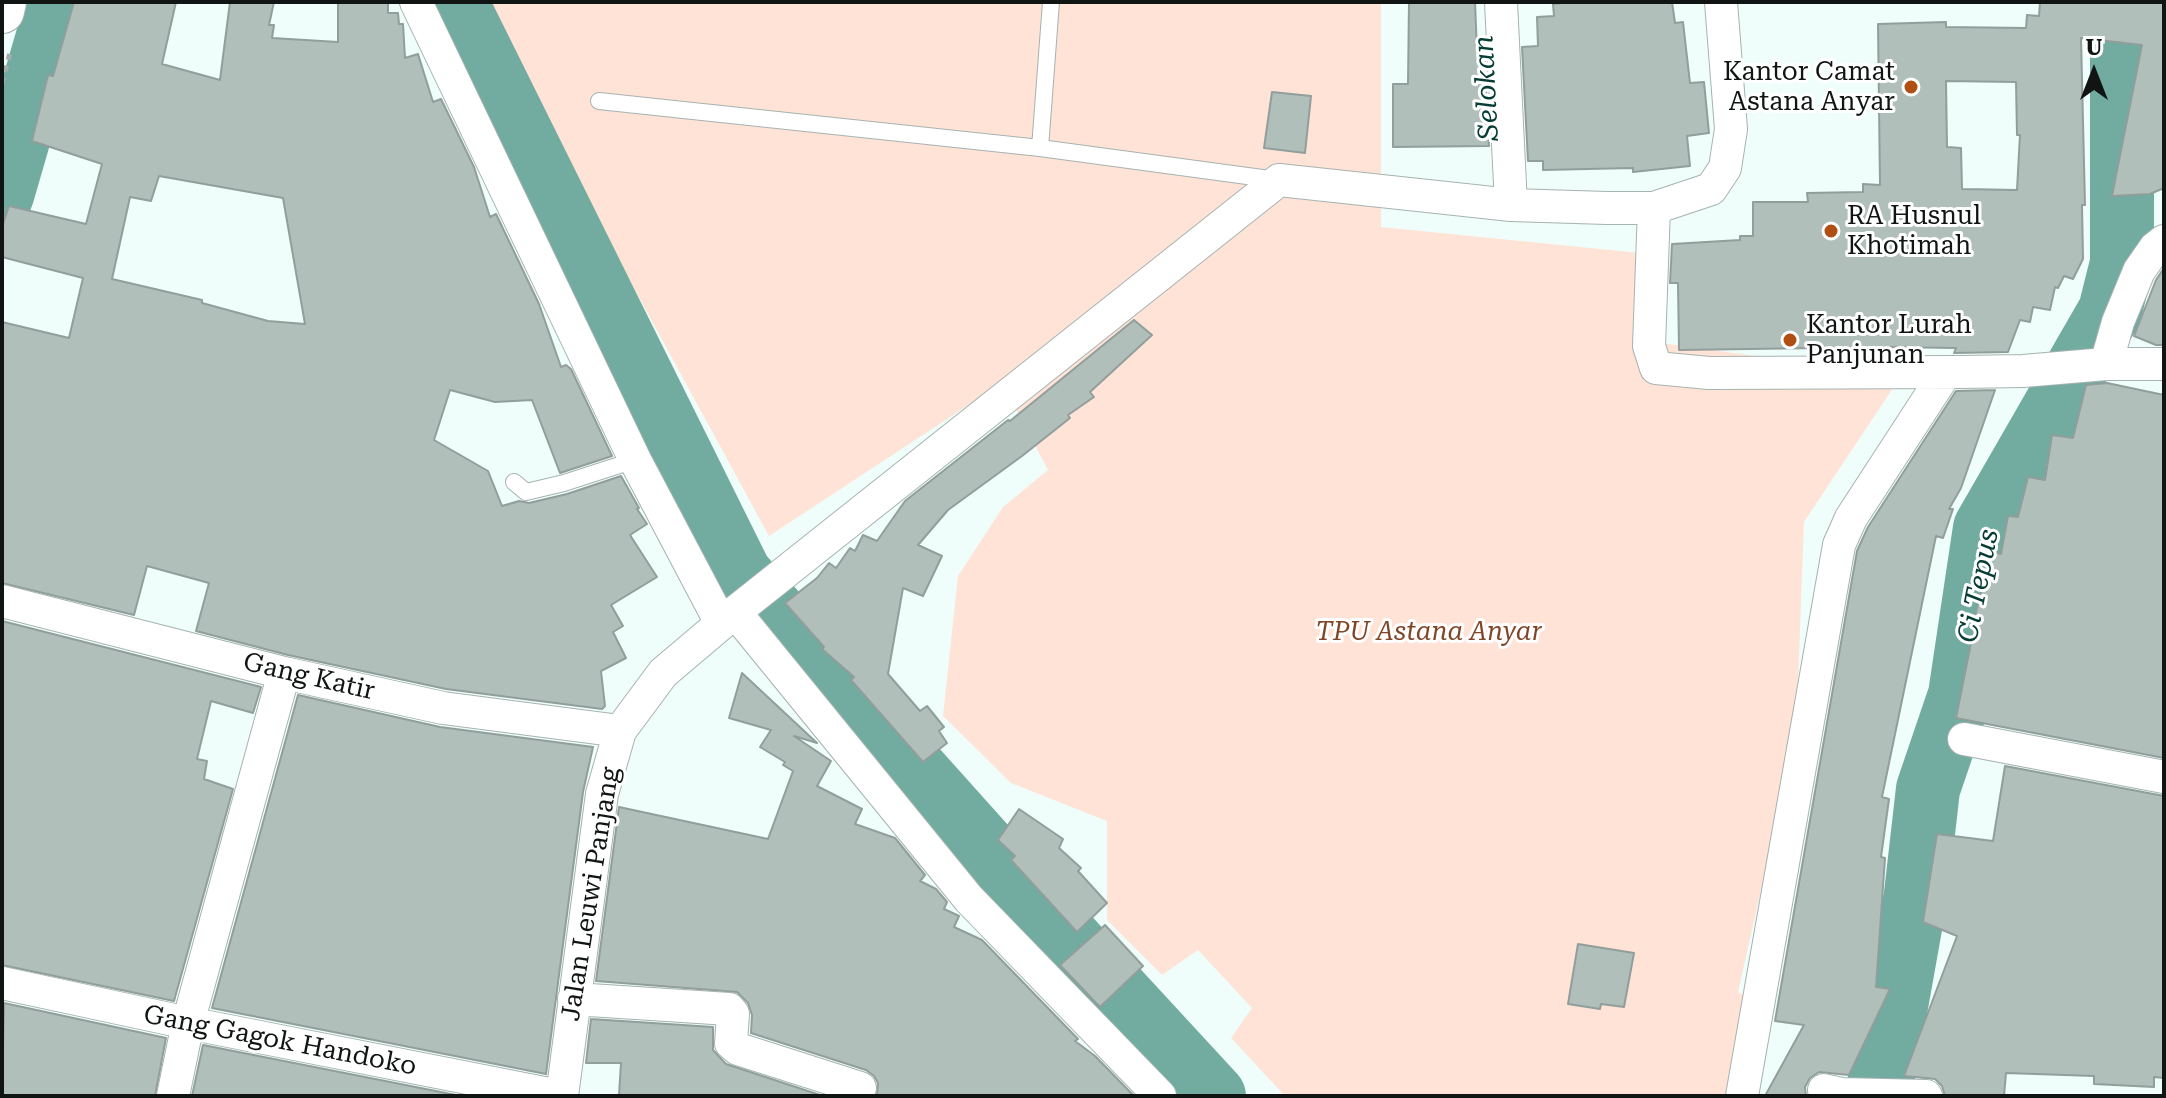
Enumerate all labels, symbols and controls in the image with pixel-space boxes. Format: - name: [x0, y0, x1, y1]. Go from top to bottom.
- north arrow: [2054, 32, 2134, 112]
- water label: Selokan: [1467, 34, 1507, 142]
- text: U: [2086, 35, 2102, 60]
- place label: Kantor Camat Astana Anyar: [1723, 56, 1895, 118]
- marker: Kantor Camat Astana Anyar: [1902, 78, 1920, 96]
- place label: RA Husnul Khotimah: [1847, 200, 1981, 262]
- marker: RA Husnul Khotimah: [1822, 222, 1840, 240]
- place label: Kantor Lurah Panjunan: [1806, 309, 1972, 370]
- marker: Kantor Lurah Panjunan: [1781, 331, 1799, 349]
- water label: Ci Tepus: [1952, 526, 2006, 646]
- park label: TPU Astana Anyar: [1316, 616, 1542, 648]
- street label: Gang Katir: [240, 647, 378, 707]
- street label: Jalan Leuwi Panjang: [556, 765, 626, 1023]
- street label: Gang Gagok Handoko: [141, 999, 419, 1083]

